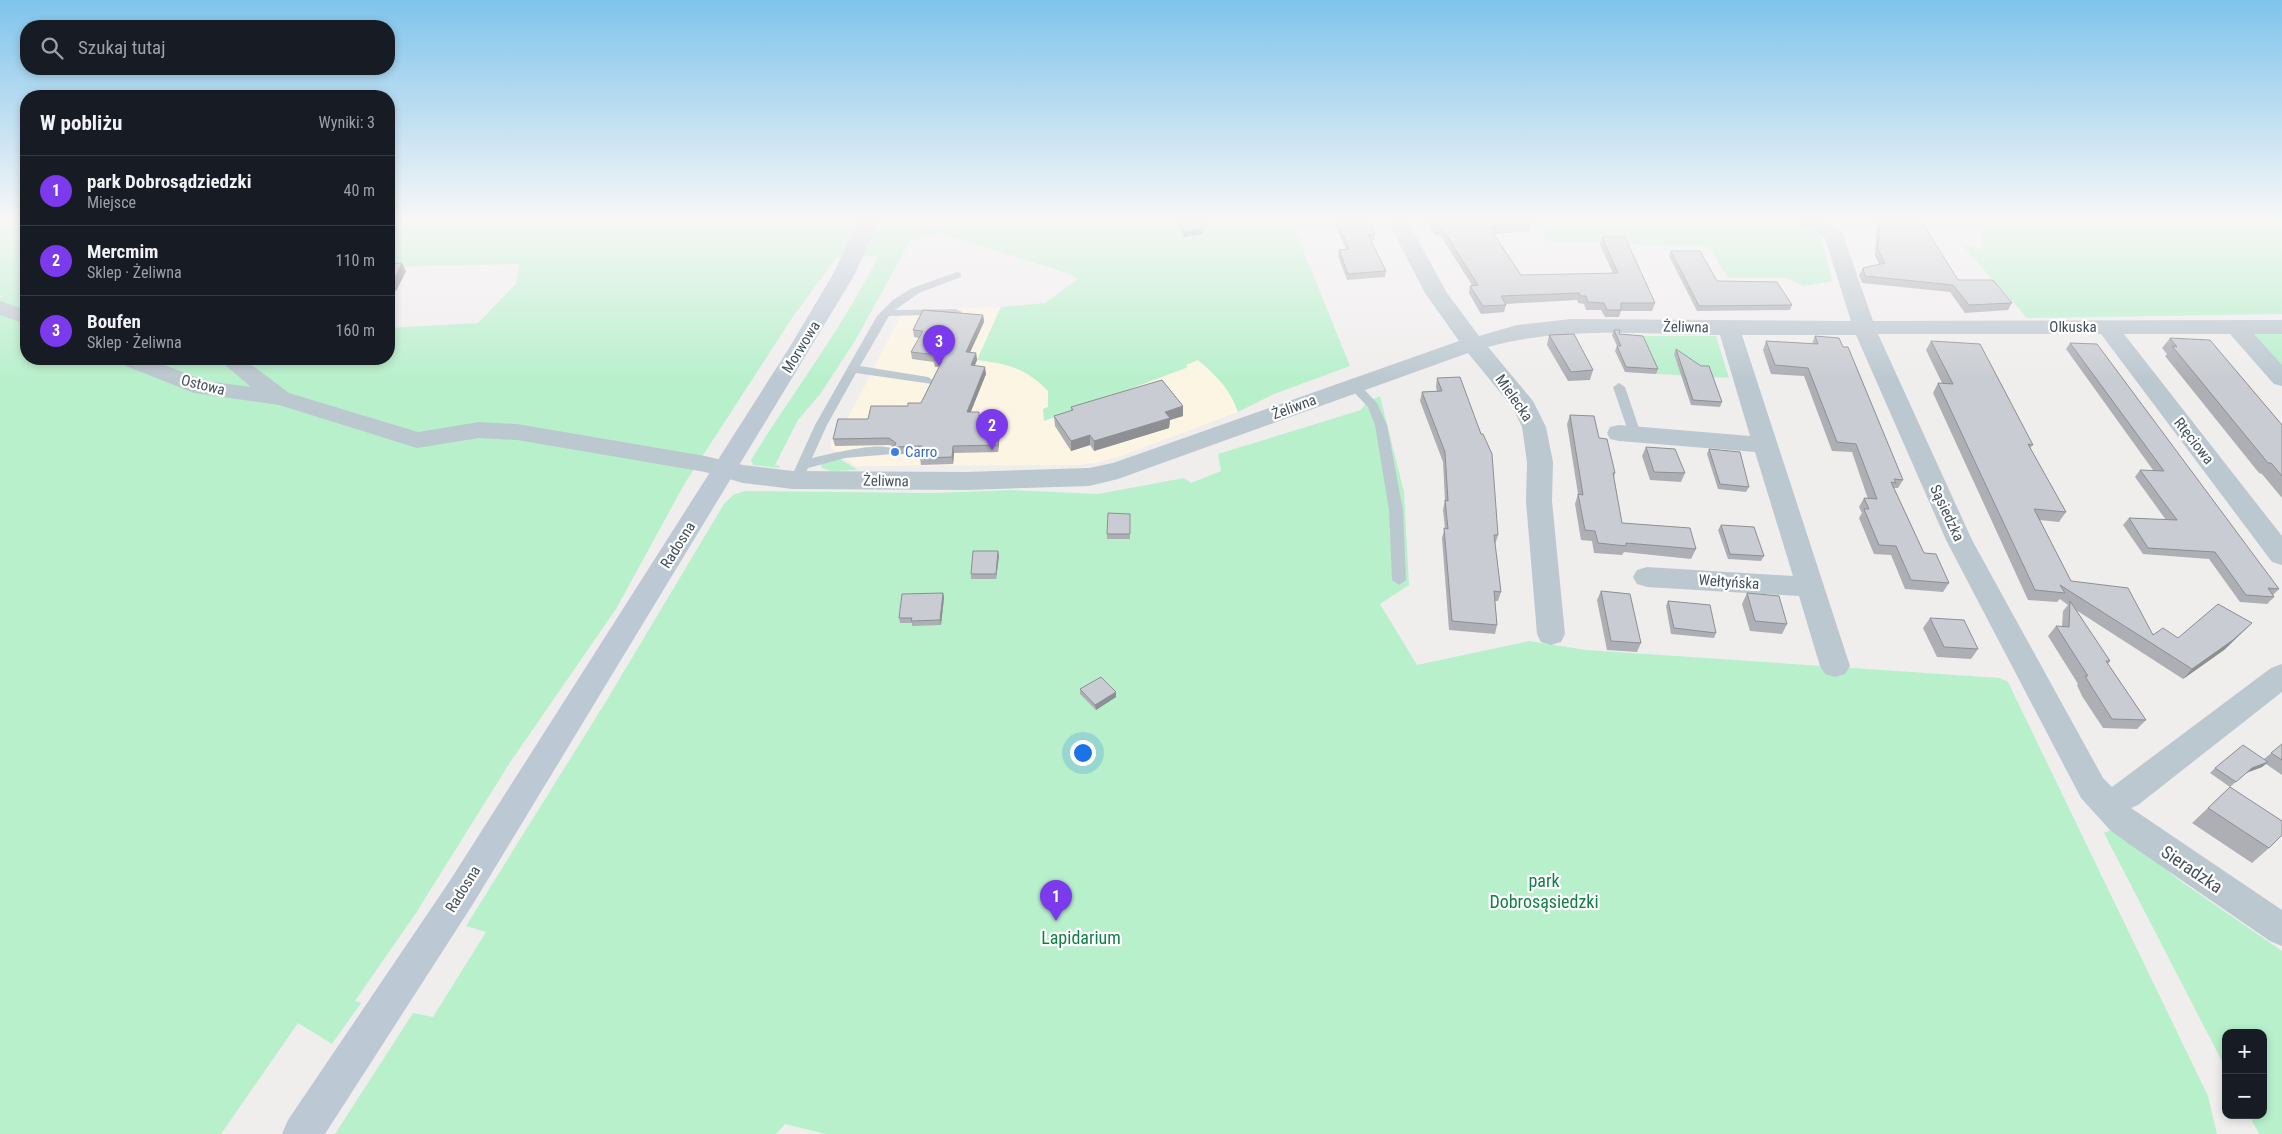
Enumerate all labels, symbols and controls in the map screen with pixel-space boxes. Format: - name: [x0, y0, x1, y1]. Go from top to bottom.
- search box: [20, 20, 395, 75]
- icon: search: [38, 34, 66, 62]
- text: Szukaj tutaj: [78, 36, 165, 59]
- text: W pobliżu: [40, 111, 122, 135]
- text: Wyniki: 3: [319, 113, 375, 132]
- text: park Dobrosądziedzki: [87, 170, 251, 193]
- text: 1: [52, 181, 60, 200]
- text: 40 m: [343, 181, 375, 200]
- text: Miejsce: [87, 193, 136, 212]
- text: Mercmim: [87, 240, 158, 263]
- text: 2: [52, 251, 60, 270]
- text: 110 m: [336, 251, 375, 270]
- text: Sklep · Żeliwna: [87, 263, 182, 282]
- text: Boufen: [87, 310, 141, 333]
- street label: Morwowa: [778, 318, 824, 376]
- street label: Żeliwna: [1663, 318, 1709, 336]
- street label: Olkuska: [2049, 318, 2097, 336]
- text: 3: [52, 321, 60, 340]
- text: 160 m: [336, 321, 375, 340]
- pin: 3: [923, 325, 955, 366]
- text: Sklep · Żeliwna: [87, 333, 182, 352]
- street label: Ostowa: [179, 371, 227, 399]
- street label: Mielecka: [1491, 371, 1537, 425]
- street label: Żeliwna: [1269, 391, 1319, 423]
- pin: 2: [976, 409, 1008, 450]
- street label: Rtęciowa: [2170, 414, 2218, 468]
- place label: Carro: [905, 443, 937, 461]
- marker: Carro: [889, 446, 901, 458]
- street label: Żeliwna: [863, 472, 909, 490]
- street label: Sąsiedzka: [1926, 482, 1968, 544]
- street label: Radosna: [657, 518, 699, 572]
- street label: Wełtyńska: [1698, 571, 1760, 593]
- your location: [1070, 740, 1096, 766]
- street label: Sieradzka: [2157, 841, 2227, 897]
- street label: Radosna: [442, 862, 484, 916]
- park label: park Dobrosąsiedzki: [1489, 870, 1599, 912]
- pin: 1: [1040, 880, 1072, 921]
- park label: Lapidarium: [1041, 927, 1121, 948]
- map controls: [2222, 1029, 2267, 1119]
- button: +: [2222, 1029, 2267, 1074]
- button: −: [2222, 1074, 2267, 1119]

